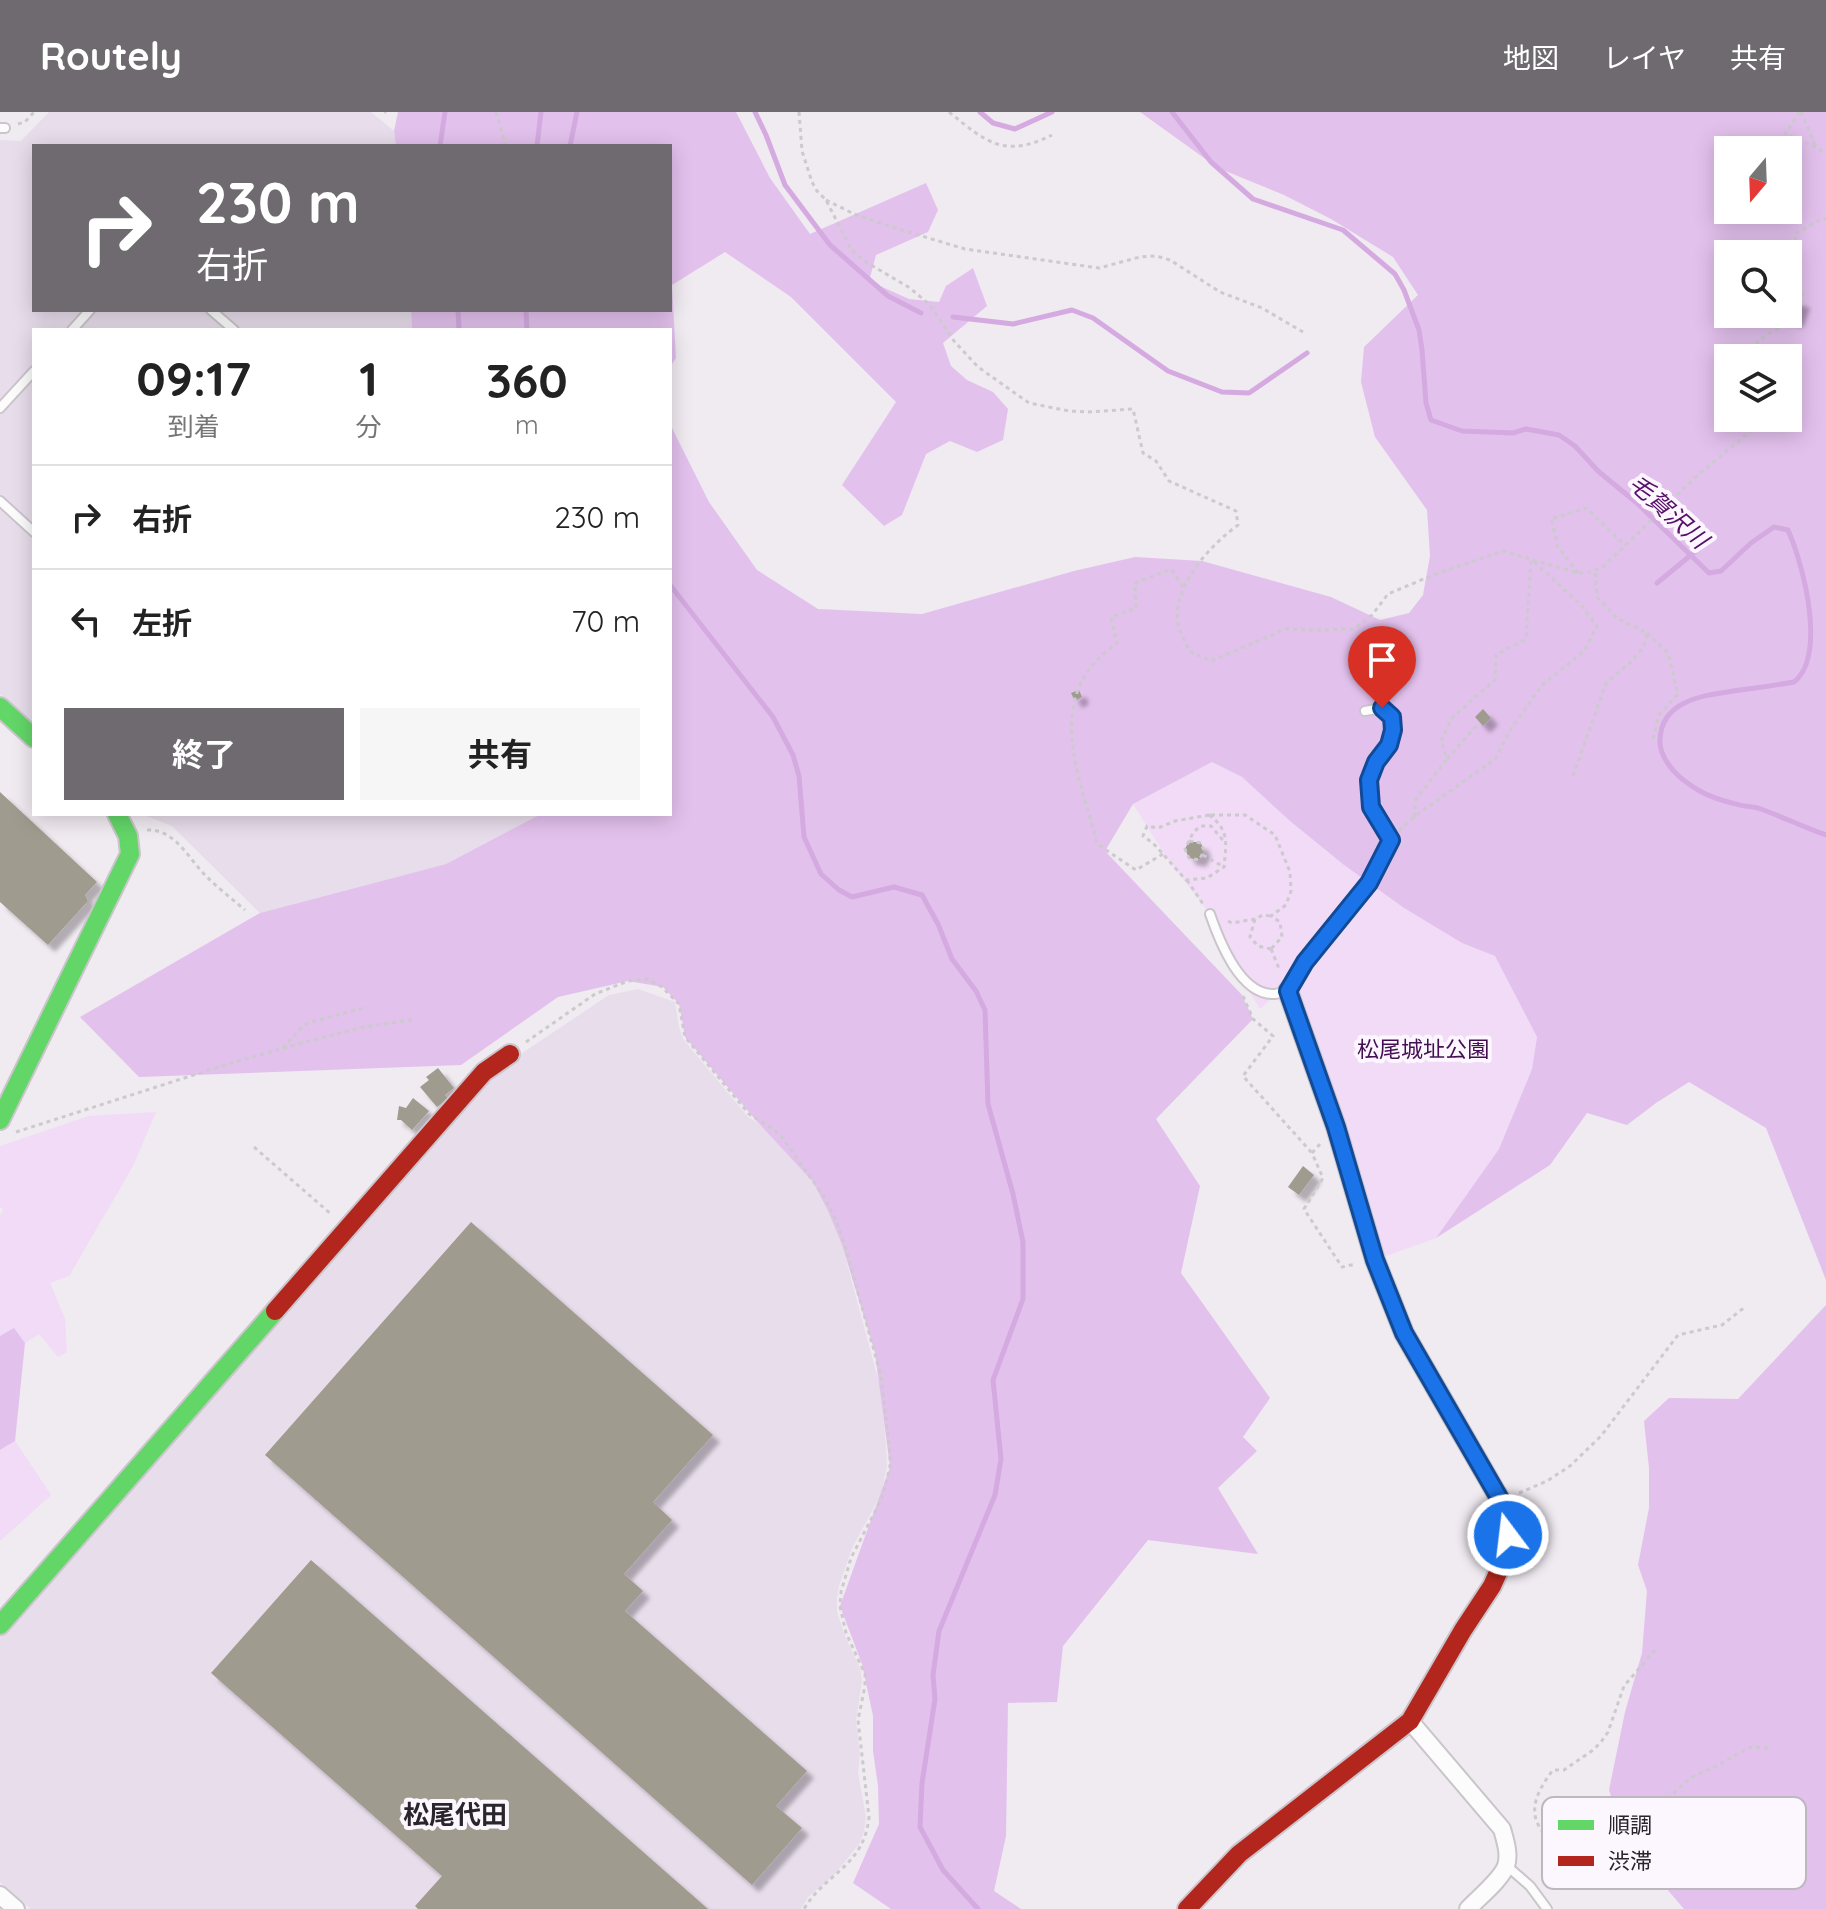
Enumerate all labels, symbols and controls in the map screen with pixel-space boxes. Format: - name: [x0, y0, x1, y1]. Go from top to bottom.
- text: Routely: [40, 32, 182, 80]
- text: 地図: [1503, 40, 1559, 75]
- text: レイヤ: [1603, 40, 1686, 75]
- text: 共有: [1730, 40, 1786, 75]
- north arrow: [1714, 136, 1802, 224]
- map controls: [1714, 136, 1802, 432]
- text: 230 m: [196, 167, 360, 237]
- icon: right: [64, 176, 168, 280]
- button: search: [1714, 240, 1802, 328]
- text: 右折: [196, 242, 268, 287]
- button: layers: [1714, 344, 1802, 432]
- text: 09:17: [136, 348, 251, 408]
- text: 1: [359, 348, 378, 408]
- text: 360: [486, 350, 568, 410]
- text: m: [515, 408, 539, 441]
- text: 到着: [168, 410, 220, 443]
- text: 分: [356, 410, 382, 443]
- water label: 毛賀沢川: [1623, 468, 1717, 556]
- icon: right: [64, 495, 108, 539]
- text: 230 m: [554, 498, 640, 536]
- text: 右折: [132, 500, 192, 538]
- icon: left: [64, 599, 108, 643]
- text: 70 m: [571, 602, 640, 640]
- text: 左折: [132, 604, 192, 642]
- pin: [1348, 626, 1416, 708]
- icon: arrive: [1360, 638, 1404, 682]
- button: 終了: [64, 708, 344, 800]
- button: 共有: [360, 708, 640, 800]
- park label: 松尾城址公園: [1357, 1035, 1489, 1063]
- position arrow: [1466, 1493, 1550, 1577]
- legend: [1542, 1797, 1806, 1889]
- district label: 松尾代田: [403, 1798, 507, 1831]
- text: 順調: [1608, 1811, 1652, 1839]
- text: 渋滞: [1608, 1847, 1652, 1875]

